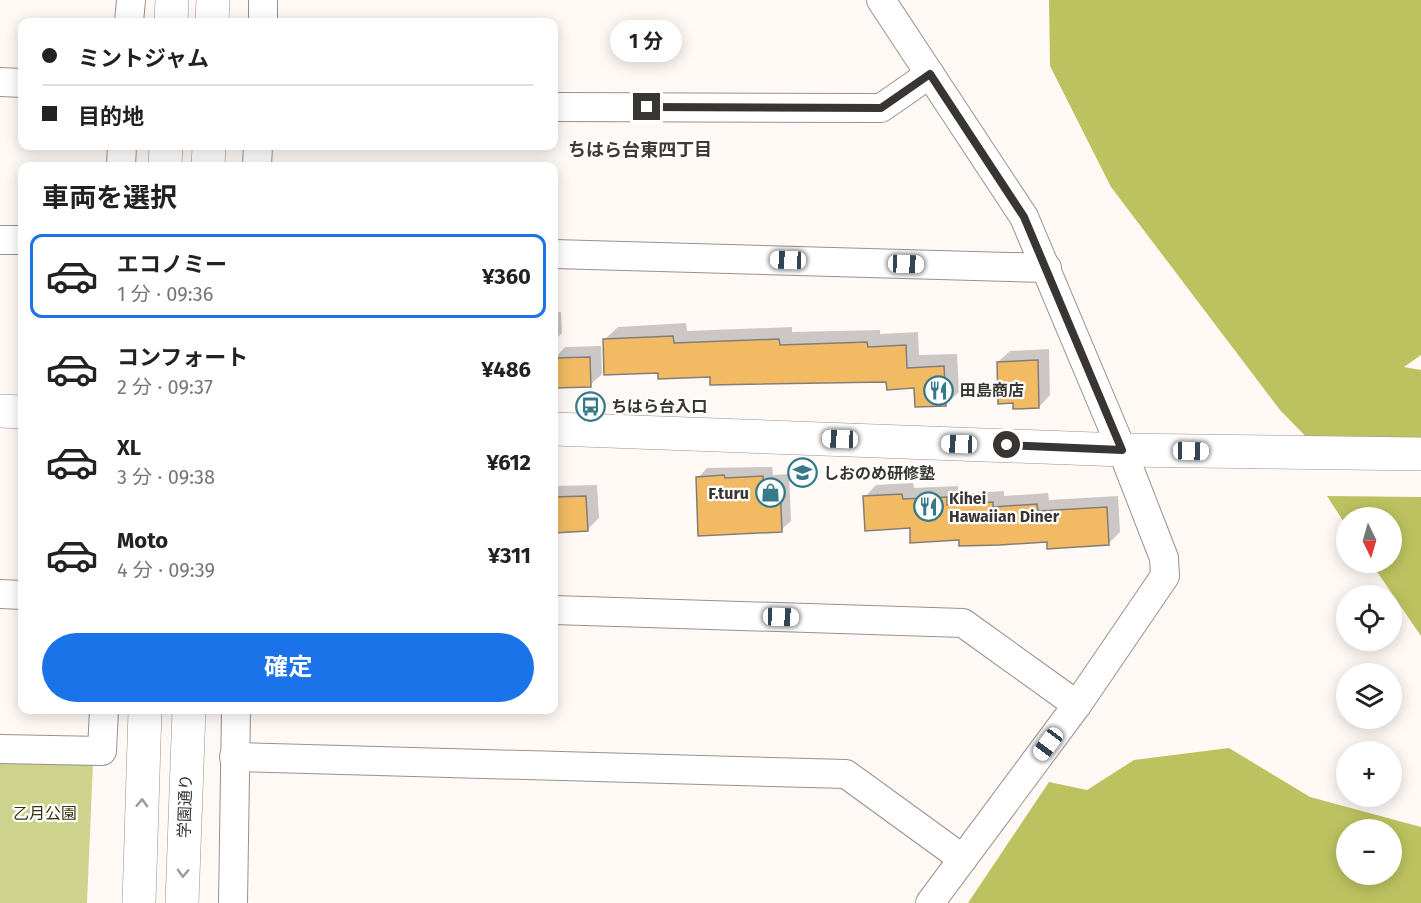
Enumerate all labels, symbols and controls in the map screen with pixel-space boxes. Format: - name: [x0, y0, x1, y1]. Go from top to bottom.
- callout: 1 分: [611, 20, 683, 62]
- text: 1 分: [629, 29, 663, 53]
- text: ミントジャム: [78, 45, 209, 72]
- route end: [633, 93, 660, 120]
- text: 目的地: [78, 103, 144, 130]
- district label: ちはら台東四丁目: [568, 139, 712, 161]
- text: 車両を選択: [42, 182, 177, 214]
- icon: car: [45, 249, 99, 303]
- car: [770, 250, 806, 270]
- text: エコノミー: [117, 251, 227, 278]
- car: [888, 254, 924, 274]
- text: ¥360: [482, 263, 531, 290]
- text: 1 分 · 09:36: [117, 282, 213, 306]
- icon: car: [45, 342, 99, 396]
- text: コンフォート: [117, 344, 248, 371]
- text: ¥486: [481, 356, 531, 383]
- restaurant icon: 田島商店: [923, 374, 955, 406]
- text: 2 分 · 09:37: [117, 375, 213, 399]
- place label: 田島商店: [960, 381, 1024, 400]
- bus stop icon: ちはら台入口: [574, 390, 606, 422]
- place label: ちはら台入口: [611, 397, 707, 416]
- car: [822, 429, 858, 449]
- route start: [993, 431, 1020, 458]
- text: XL: [117, 434, 141, 461]
- car: [941, 434, 977, 454]
- icon: car: [45, 435, 99, 489]
- car: [1173, 442, 1209, 460]
- text: ¥612: [486, 449, 531, 476]
- school or university icon: しおのめ研修塾: [786, 457, 818, 489]
- place label: しおのめ研修塾: [823, 464, 935, 483]
- text: 3 分 · 09:38: [117, 465, 215, 489]
- shop icon: F.turu: [754, 477, 786, 509]
- place label: F.turu: [708, 484, 749, 503]
- place label: Kihei Hawaiian Diner: [949, 489, 1060, 526]
- restaurant icon: Kihei Hawaiian Diner: [912, 491, 944, 523]
- north arrow: [1336, 507, 1402, 573]
- map controls: [1336, 507, 1402, 885]
- text: Moto: [117, 527, 168, 554]
- icon: car: [45, 528, 99, 582]
- text: ¥311: [488, 542, 531, 569]
- text: 4 分 · 09:39: [117, 558, 215, 582]
- button: locate: [1336, 585, 1402, 651]
- car: [763, 607, 799, 627]
- button: 確定: [42, 633, 534, 702]
- button: layers: [1336, 663, 1402, 729]
- car: [1030, 724, 1066, 764]
- button: +: [1336, 741, 1402, 807]
- street label: 学園通り: [174, 774, 196, 838]
- one-way arrow: [136, 798, 148, 807]
- park label: 乙月公園: [13, 804, 77, 823]
- button: −: [1336, 819, 1402, 885]
- one-way arrow: [176, 868, 189, 877]

